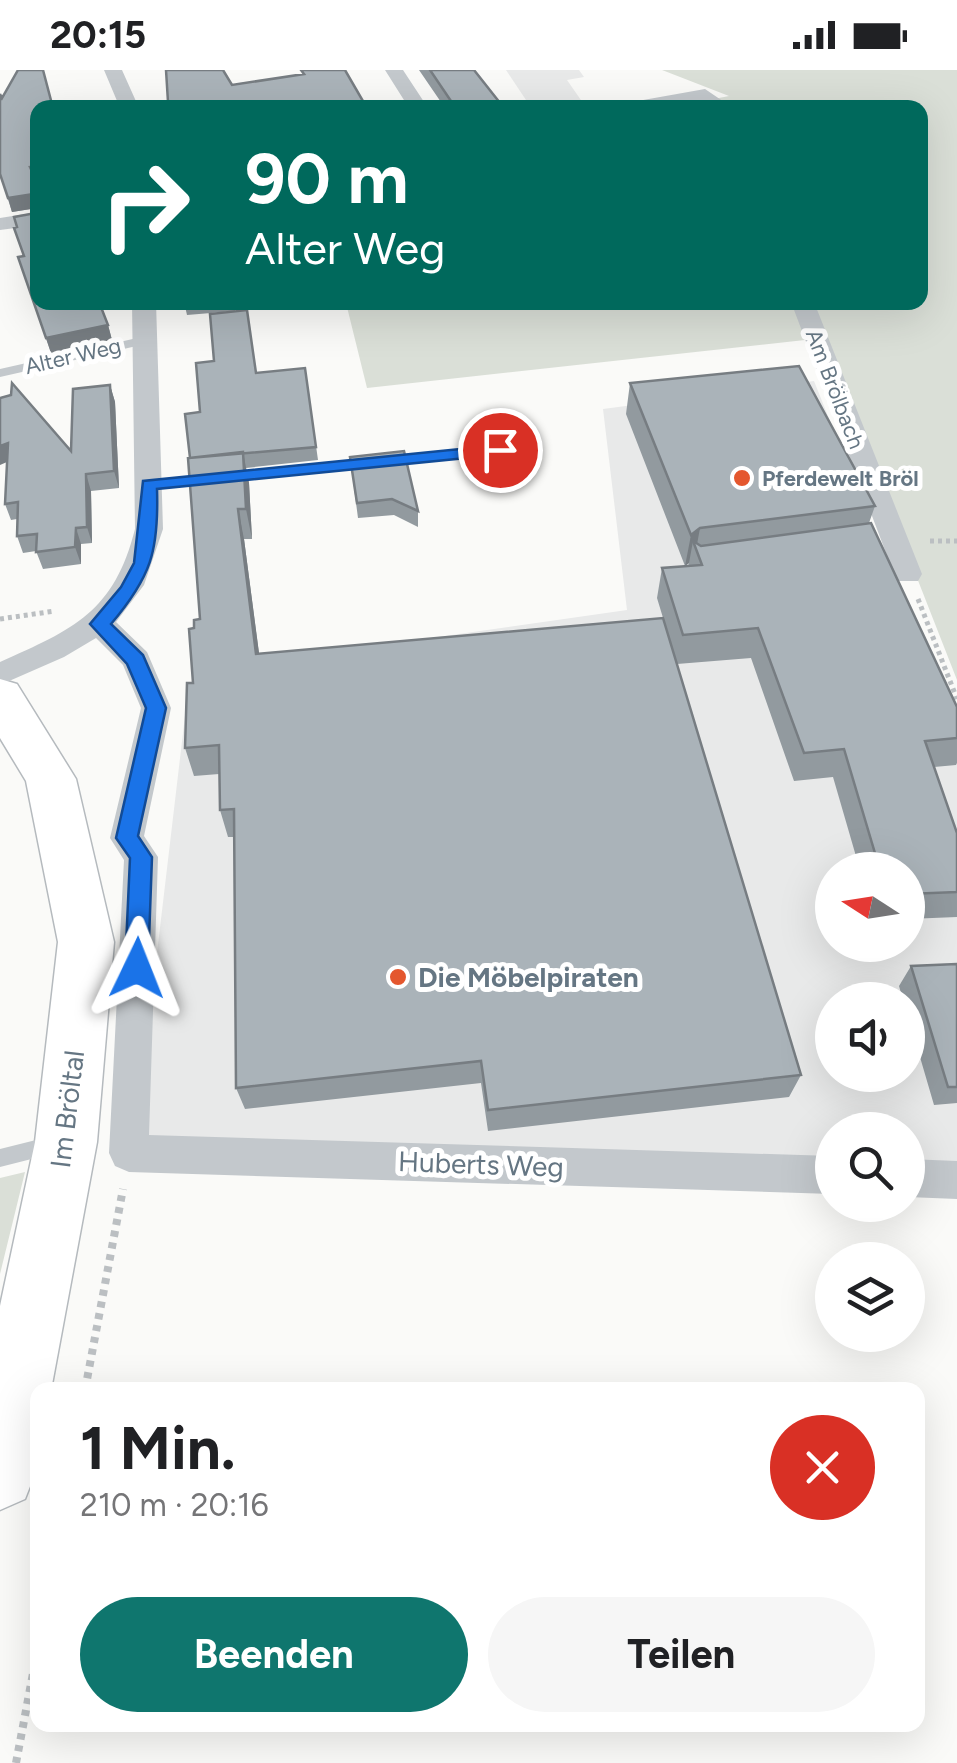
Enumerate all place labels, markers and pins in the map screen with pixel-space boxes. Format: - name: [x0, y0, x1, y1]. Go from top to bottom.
- pin: [458, 408, 543, 493]
- place label: Pferdewelt Bröl: [762, 465, 919, 492]
- marker: Pferdewelt Bröl: [731, 467, 753, 489]
- place label: Die Möbelpiraten: [418, 960, 639, 994]
- marker: Die Möbelpiraten: [387, 966, 409, 988]

